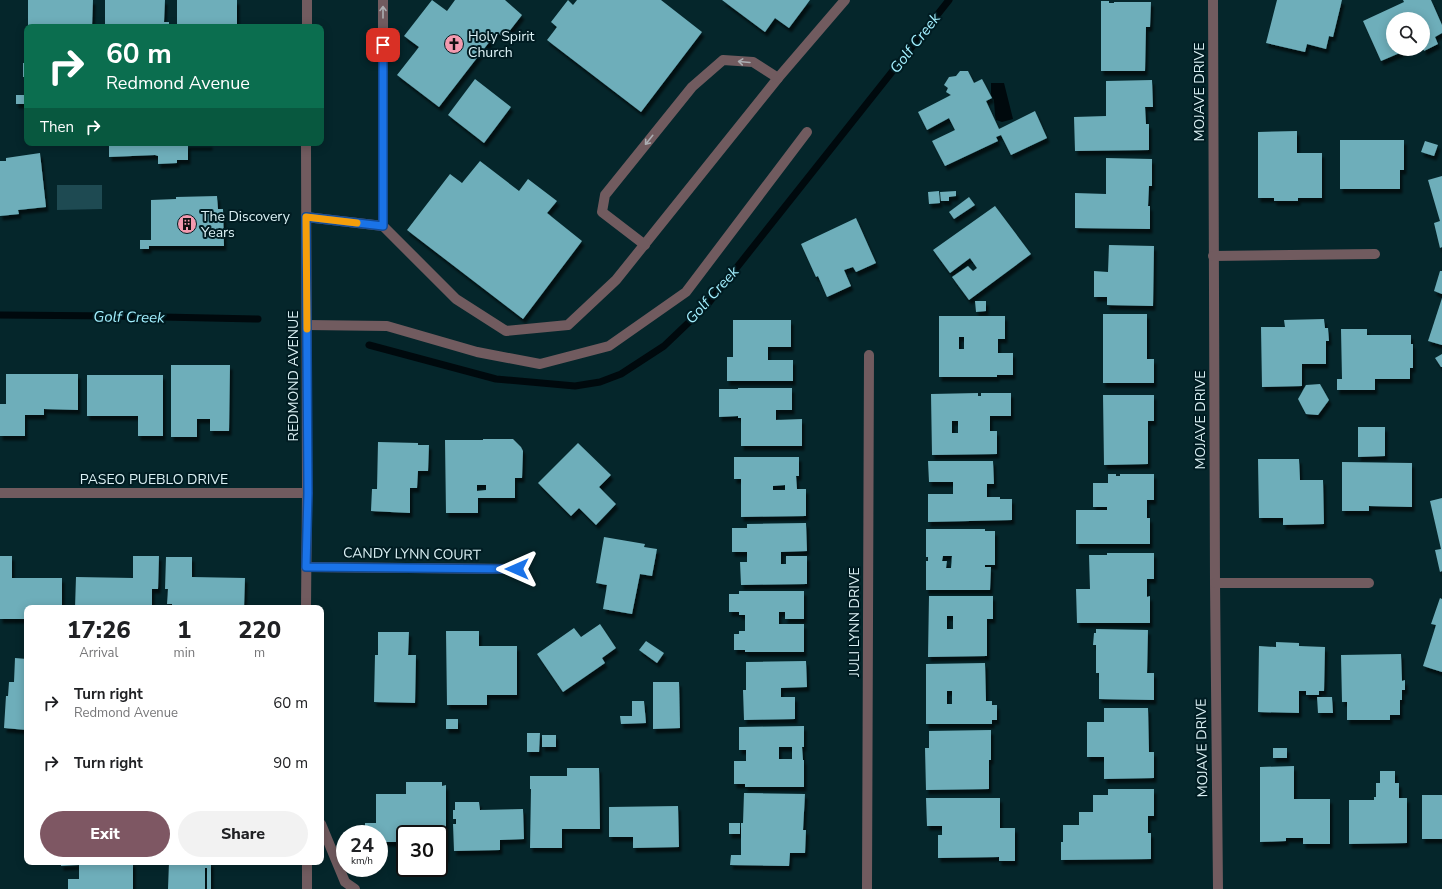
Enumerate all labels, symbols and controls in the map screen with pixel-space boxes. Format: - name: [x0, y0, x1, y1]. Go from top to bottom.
- one-way arrow: [379, 6, 387, 19]
- water label: Golf Creek: [885, 8, 945, 77]
- map controls: [1386, 12, 1430, 56]
- button: search: [1386, 12, 1430, 56]
- place label: Holy Spirit Church: [468, 27, 534, 62]
- pin: [366, 28, 400, 62]
- church icon: Holy Spirit Church: [443, 33, 465, 55]
- icon: arrive: [372, 34, 394, 56]
- text: 60 m: [106, 35, 172, 73]
- icon: right: [40, 40, 92, 92]
- street label: MOJAVE DRIVE: [1190, 43, 1209, 141]
- one-way arrow: [738, 58, 751, 65]
- text: Redmond Avenue: [106, 71, 250, 95]
- icon: right: [82, 116, 104, 138]
- text: Then: [40, 117, 74, 137]
- one-way arrow: [645, 134, 654, 145]
- place label: The Discovery Years: [200, 207, 291, 242]
- building icon: The Discovery Years: [176, 213, 198, 235]
- water label: Golf Creek: [681, 261, 744, 328]
- water label: Golf Creek: [93, 306, 165, 328]
- street label: REDMOND AVENUE: [284, 311, 303, 441]
- street label: MOJAVE DRIVE: [1191, 371, 1210, 469]
- street label: PASEO PUEBLO DRIVE: [80, 470, 228, 489]
- street label: CANDY LYNN COURT: [343, 543, 482, 565]
- position arrow: [496, 548, 538, 590]
- street label: JULI LYNN DRIVE: [845, 567, 864, 678]
- text: 17:26: [67, 614, 131, 646]
- text: 1: [177, 614, 192, 646]
- text: 220: [238, 614, 281, 646]
- text: Arrival: [79, 644, 118, 662]
- text: min: [174, 644, 195, 662]
- text: m: [254, 644, 265, 662]
- text: Turn right: [74, 684, 143, 704]
- icon: right: [40, 692, 62, 714]
- text: 60 m: [273, 693, 308, 713]
- street label: MOJAVE DRIVE: [1192, 698, 1212, 798]
- text: Redmond Avenue: [74, 704, 178, 722]
- icon: right: [40, 752, 62, 774]
- text: Turn right: [74, 753, 143, 773]
- text: 90 m: [273, 753, 308, 773]
- button: Exit: [40, 811, 170, 857]
- button: Share: [178, 811, 308, 857]
- speed limit sign: 30: [396, 825, 448, 877]
- text: 24: [350, 832, 374, 859]
- text: km/h: [351, 854, 373, 868]

